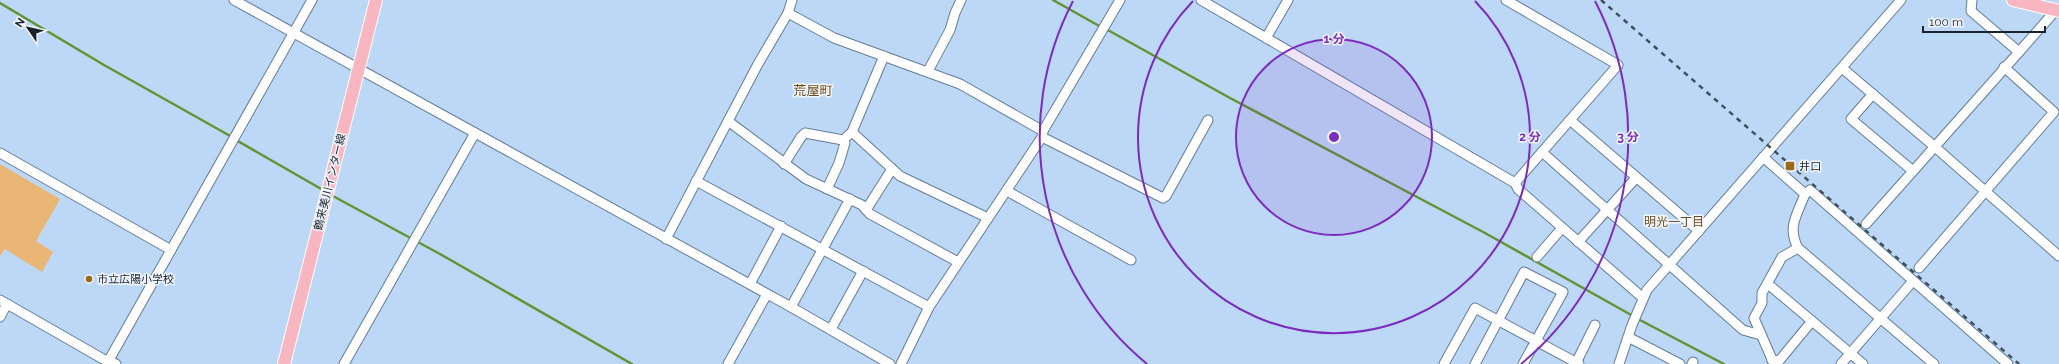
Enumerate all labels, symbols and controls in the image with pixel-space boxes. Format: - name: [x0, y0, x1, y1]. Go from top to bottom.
- north arrow: [8, 8, 48, 48]
- scale bar: [1923, 8, 2045, 34]
- text: 100 m: [1929, 15, 1963, 29]
- text: N: [12, 16, 28, 30]
- text: 1 分: [1324, 32, 1344, 46]
- district label: 荒屋町: [793, 83, 833, 98]
- centre of rings: [1327, 130, 1341, 144]
- text: 2 分: [1519, 130, 1541, 144]
- text: 3 分: [1617, 130, 1639, 144]
- street label: 鶴来美川インター線: [312, 132, 348, 232]
- marker: 井口: [1784, 160, 1796, 172]
- place label: 井口: [1799, 160, 1821, 173]
- district label: 明光一丁目: [1644, 215, 1704, 229]
- place label: 市立広陽小学校: [97, 273, 174, 286]
- marker: 市立広陽小学校: [84, 274, 94, 284]

